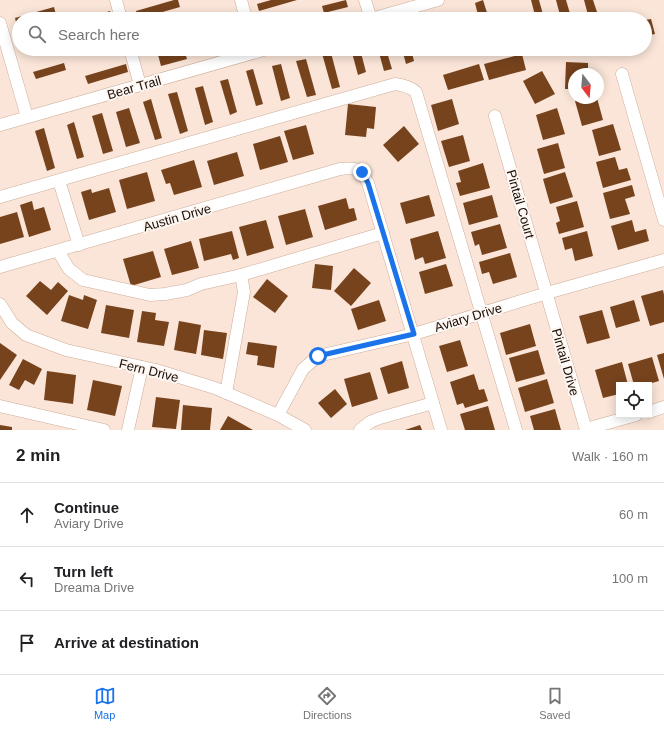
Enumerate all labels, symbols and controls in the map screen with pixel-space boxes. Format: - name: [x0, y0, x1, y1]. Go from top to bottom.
- search box: [12, 12, 652, 56]
- icon: search: [26, 23, 48, 45]
- text: Search here: [58, 26, 140, 43]
- north arrow: [568, 68, 604, 104]
- street label: Bear Trail: [105, 73, 163, 102]
- route end: [353, 163, 371, 181]
- street label: Pintail Court: [504, 168, 538, 241]
- street label: Austin Drive: [141, 201, 213, 234]
- street label: Aviary Drive: [433, 300, 504, 335]
- street label: Pintail Drive: [549, 327, 582, 398]
- route start: [309, 347, 327, 365]
- street label: Fern Drive: [118, 356, 180, 385]
- map controls: [616, 382, 652, 418]
- button: locate: [616, 382, 652, 418]
- text: 2 min: [16, 446, 60, 465]
- text: Walk · 160 m: [572, 449, 648, 464]
- text: Continue: [54, 499, 119, 516]
- icon: ahead: [16, 504, 38, 526]
- text: 60 m: [619, 507, 648, 522]
- text: Aviary Drive: [54, 516, 124, 531]
- text: Turn left: [54, 563, 113, 580]
- icon: left: [16, 568, 38, 590]
- text: 100 m: [612, 571, 648, 586]
- text: Dreama Drive: [54, 580, 134, 595]
- icon: arrive: [16, 632, 38, 654]
- text: Arrive at destination: [54, 634, 199, 651]
- tab: Map: [94, 685, 116, 721]
- tab: Directions: [303, 685, 352, 721]
- tab: Saved: [539, 685, 570, 721]

